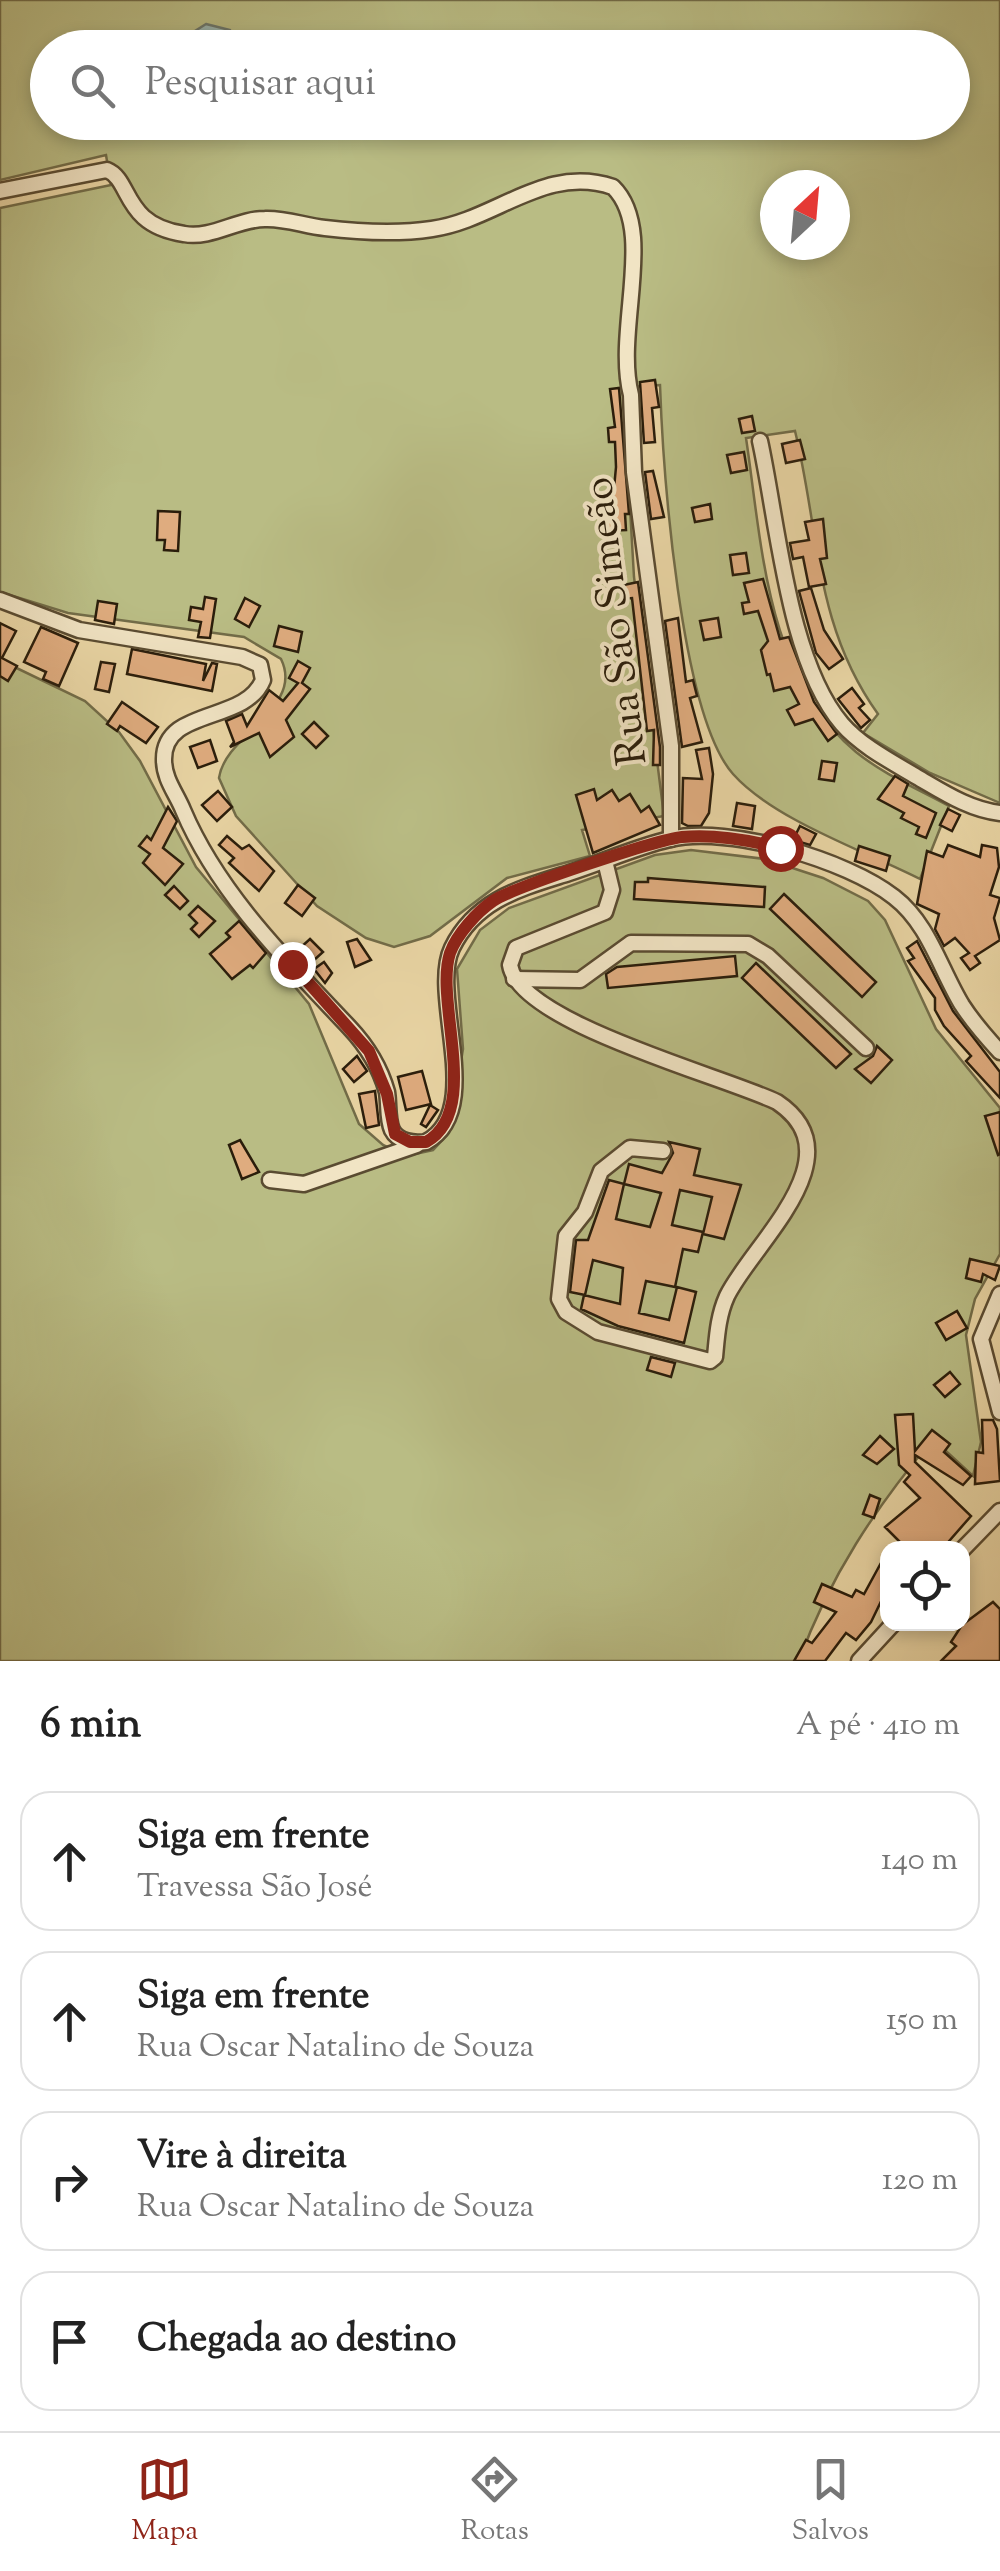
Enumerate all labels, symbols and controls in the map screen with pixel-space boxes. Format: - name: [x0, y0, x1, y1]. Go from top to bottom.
- search box: [30, 30, 970, 140]
- icon: search: [65, 58, 120, 113]
- text: Pesquisar aqui: [145, 58, 376, 112]
- north arrow: [760, 170, 850, 260]
- street label: Rua São Simeão: [571, 474, 665, 768]
- route start: [758, 826, 804, 872]
- route end: [270, 942, 316, 988]
- map controls: [880, 1541, 970, 1631]
- button: locate: [880, 1541, 970, 1631]
- text: 6 min: [40, 1696, 141, 1756]
- text: A pé · 410 m: [796, 1703, 960, 1749]
- text: Siga em frente: [137, 1811, 370, 1865]
- icon: ahead: [42, 1834, 97, 1889]
- text: 140 m: [881, 1838, 958, 1884]
- text: Travessa São José: [137, 1865, 372, 1911]
- text: Siga em frente: [137, 1971, 370, 2025]
- icon: ahead: [42, 1994, 97, 2049]
- text: 150 m: [886, 1998, 958, 2044]
- text: Rua Oscar Natalino de Souza: [137, 2025, 534, 2071]
- text: Vire à direita: [137, 2131, 347, 2185]
- icon: right: [42, 2154, 97, 2209]
- text: 120 m: [882, 2158, 958, 2204]
- text: Rua Oscar Natalino de Souza: [137, 2185, 534, 2231]
- icon: arrive: [42, 2314, 97, 2369]
- text: Chegada ao destino: [137, 2314, 456, 2368]
- tab: Mapa: [131, 2452, 198, 2552]
- tab: Rotas: [461, 2452, 529, 2552]
- tab: Salvos: [791, 2452, 869, 2552]

